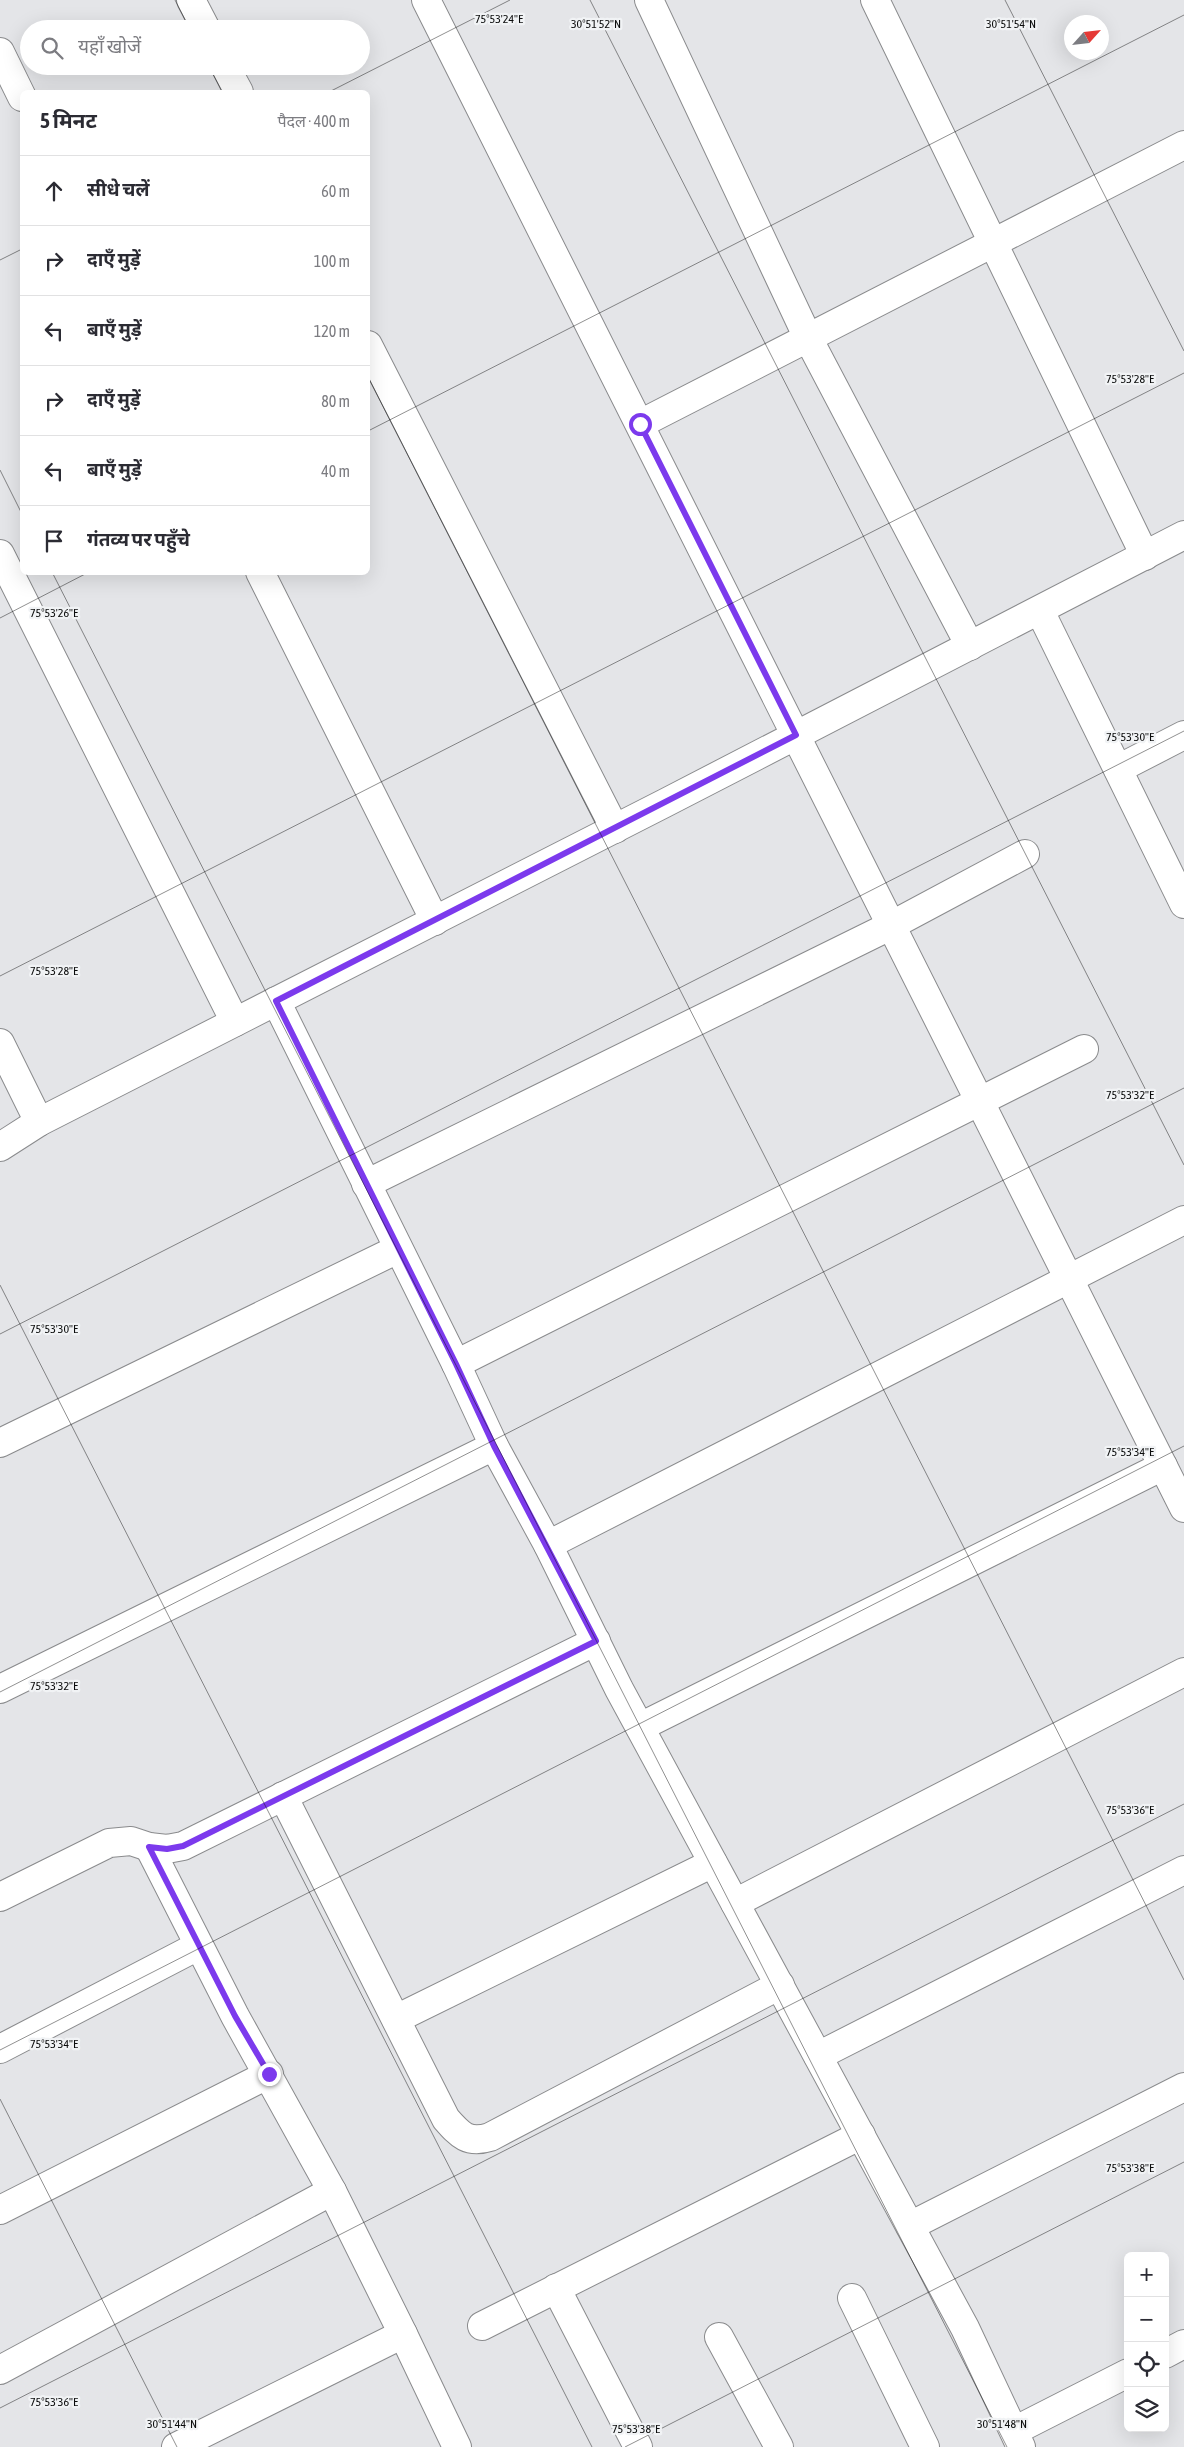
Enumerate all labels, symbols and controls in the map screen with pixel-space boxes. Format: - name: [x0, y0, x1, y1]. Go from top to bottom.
- text: 75°53'24"E: [475, 12, 523, 26]
- north arrow: [1064, 15, 1109, 60]
- text: 30°51'52"N: [571, 17, 621, 31]
- text: 30°51'54"N: [986, 17, 1036, 31]
- search box: [20, 20, 370, 75]
- icon: search: [38, 34, 66, 62]
- text: यहाँ खोजें: [78, 35, 141, 57]
- text: 5 मिनट: [40, 108, 97, 132]
- text: पैदल · 400 m: [277, 112, 350, 130]
- icon: ahead: [40, 177, 68, 205]
- text: सीधे चलें: [87, 178, 150, 200]
- text: 60 m: [321, 182, 350, 200]
- icon: right: [40, 247, 68, 275]
- text: दाएँ मुड़ें: [87, 248, 141, 270]
- text: 100 m: [314, 252, 350, 270]
- icon: left: [40, 317, 68, 345]
- text: बाएँ मुड़ें: [87, 318, 142, 340]
- text: 120 m: [314, 322, 350, 340]
- text: 75°53'28"E: [1106, 372, 1154, 386]
- icon: right: [40, 387, 68, 415]
- text: दाएँ मुड़ें: [87, 388, 141, 410]
- text: 80 m: [321, 392, 350, 410]
- route start: [629, 413, 652, 436]
- icon: left: [40, 457, 68, 485]
- text: बाएँ मुड़ें: [87, 458, 142, 480]
- text: 40 m: [321, 462, 350, 480]
- icon: arrive: [40, 527, 68, 555]
- text: गंतव्य पर पहुँचे: [87, 528, 190, 550]
- text: 75°53'26"E: [30, 606, 78, 620]
- text: 75°53'30"E: [1106, 730, 1154, 744]
- text: 75°53'28"E: [30, 964, 78, 978]
- text: 75°53'32"E: [1106, 1088, 1154, 1102]
- text: 75°53'30"E: [30, 1322, 78, 1336]
- text: 75°53'34"E: [1106, 1445, 1154, 1459]
- text: 75°53'32"E: [30, 1679, 78, 1693]
- text: 75°53'36"E: [1106, 1803, 1154, 1817]
- text: 75°53'34"E: [30, 2037, 78, 2051]
- route end: [258, 2063, 281, 2086]
- text: 75°53'38"E: [1106, 2161, 1154, 2175]
- map controls: [1124, 2252, 1169, 2432]
- button: +: [1124, 2252, 1169, 2297]
- button: −: [1124, 2297, 1169, 2342]
- button: locate: [1124, 2342, 1169, 2387]
- button: layers: [1124, 2387, 1169, 2432]
- text: 75°53'36"E: [30, 2395, 78, 2409]
- text: 30°51'44"N: [147, 2417, 197, 2431]
- text: 30°51'48"N: [977, 2417, 1027, 2431]
- text: 75°53'38"E: [612, 2422, 660, 2436]

